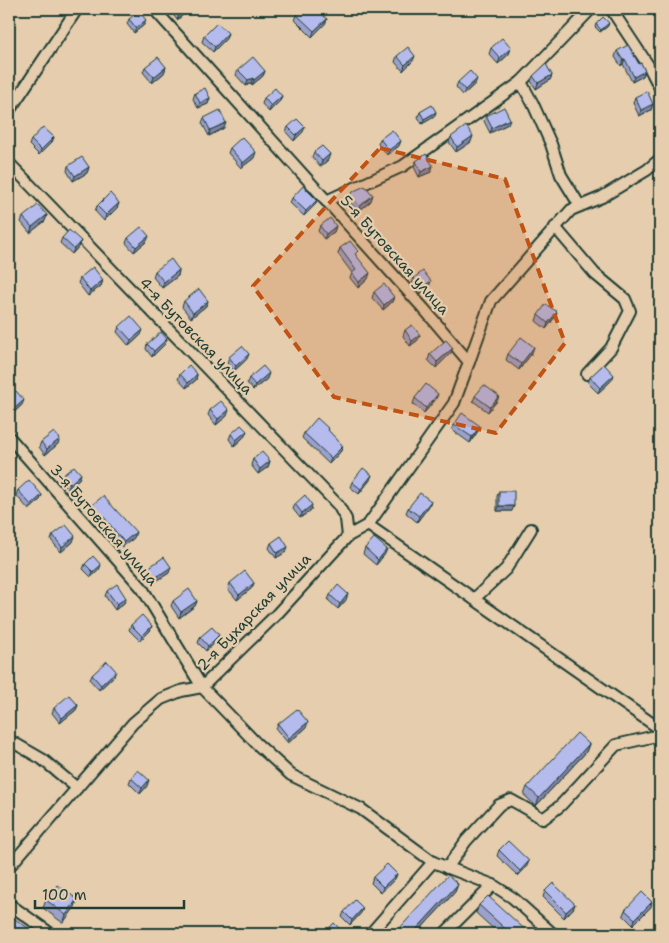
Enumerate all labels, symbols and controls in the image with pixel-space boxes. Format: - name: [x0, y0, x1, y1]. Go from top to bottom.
- street label: 5-я Бутовская улица: [336, 191, 454, 319]
- street label: 4-я Бутовская улица: [135, 273, 258, 399]
- street label: 3-я Бутовская улица: [46, 460, 163, 591]
- street label: 2-я Бухарская улица: [193, 549, 316, 675]
- scale bar: [35, 878, 184, 910]
- text: 100 m: [42, 885, 87, 905]

